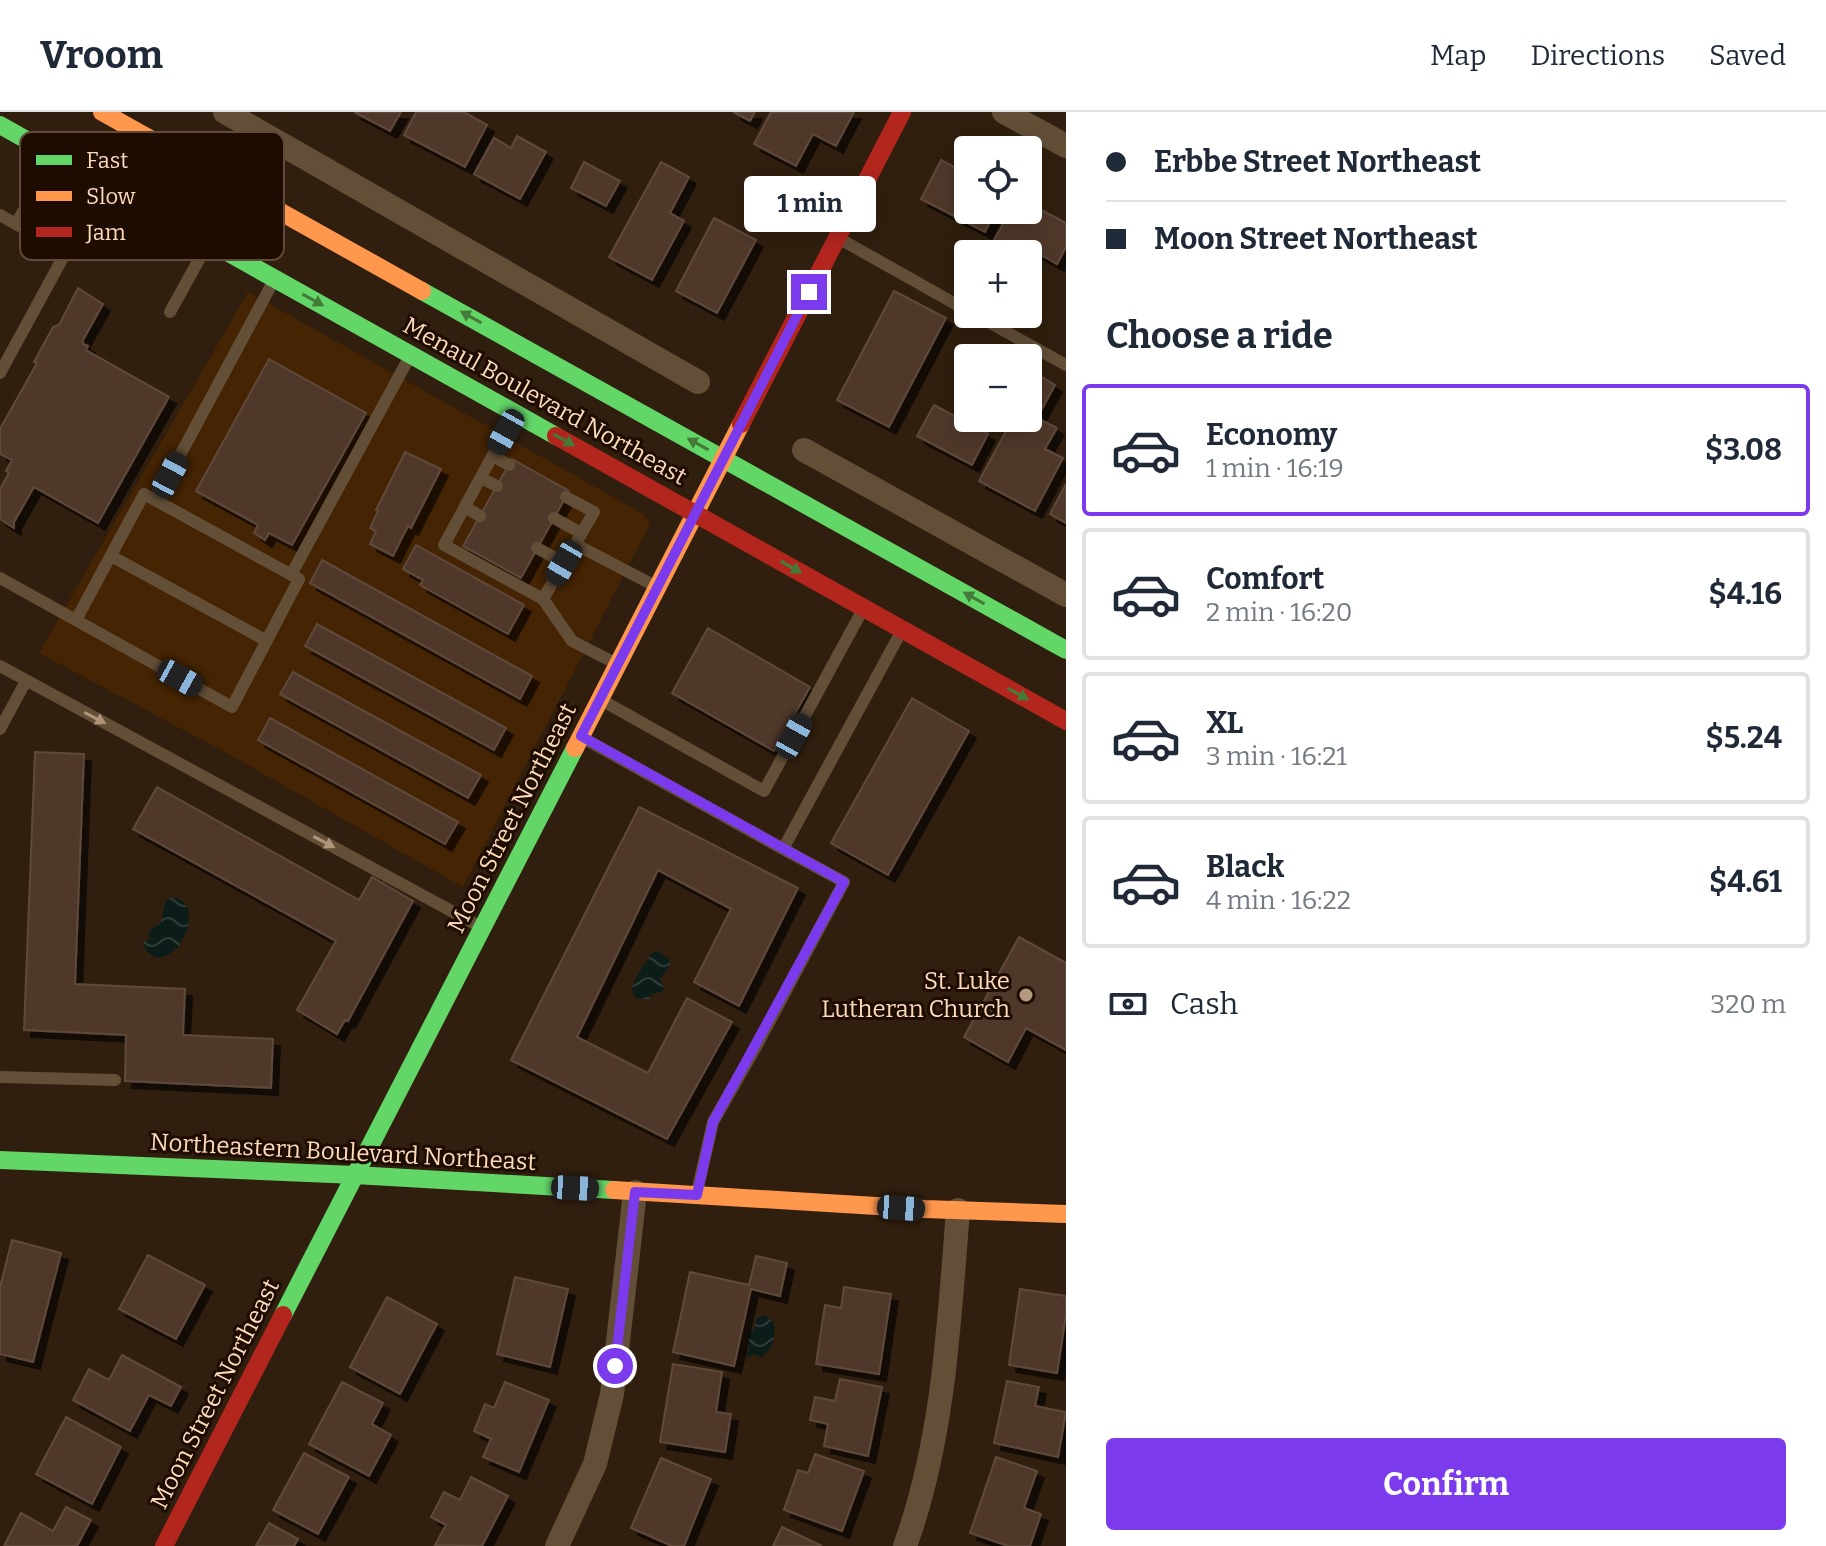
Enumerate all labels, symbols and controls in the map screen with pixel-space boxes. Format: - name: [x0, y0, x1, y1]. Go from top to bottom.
- text: Vroom: [40, 32, 163, 78]
- text: Map: [1430, 39, 1486, 72]
- text: Directions: [1530, 39, 1665, 72]
- text: Saved: [1709, 39, 1786, 72]
- legend: [20, 132, 284, 260]
- map controls: [954, 136, 1042, 432]
- button: locate: [954, 136, 1042, 224]
- text: Erbbe Street Northeast: [1154, 144, 1481, 180]
- text: Fast: [86, 147, 128, 174]
- callout: 1 min: [743, 176, 875, 232]
- text: Slow: [86, 183, 136, 210]
- text: 1 min: [777, 188, 843, 219]
- text: Jam: [85, 219, 126, 246]
- text: Moon Street Northeast: [1154, 221, 1478, 257]
- button: +: [954, 240, 1042, 328]
- route end: [791, 274, 827, 310]
- one-way arrow: [301, 293, 324, 306]
- street label: Menaul Boulevard Northeast: [398, 311, 692, 491]
- one-way arrow: [459, 311, 482, 324]
- text: Choose a ride: [1106, 314, 1333, 358]
- button: −: [954, 344, 1042, 432]
- car: [484, 405, 528, 459]
- icon: car: [1110, 414, 1182, 486]
- text: Economy: [1206, 417, 1337, 453]
- text: $3.08: [1705, 432, 1782, 468]
- one-way arrow: [553, 433, 575, 447]
- one-way arrow: [687, 437, 709, 451]
- car: [148, 448, 192, 502]
- text: 1 min · 16:19: [1206, 453, 1344, 484]
- car: [542, 536, 586, 590]
- icon: car: [1110, 558, 1182, 630]
- one-way arrow: [780, 560, 802, 574]
- text: Comfort: [1206, 561, 1324, 597]
- text: $4.16: [1708, 576, 1782, 612]
- one-way arrow: [962, 591, 985, 605]
- text: 2 min · 16:20: [1206, 597, 1352, 628]
- car: [153, 656, 207, 700]
- one-way arrow: [1006, 687, 1029, 701]
- street label: Moon Street Northeast: [442, 698, 582, 937]
- icon: car: [1110, 702, 1182, 774]
- text: XL: [1206, 705, 1243, 741]
- car: [772, 709, 816, 763]
- one-way arrow: [84, 711, 106, 725]
- text: $5.24: [1706, 720, 1782, 756]
- text: 3 min · 16:21: [1206, 741, 1347, 772]
- one-way arrow: [312, 835, 335, 848]
- icon: car: [1110, 846, 1182, 918]
- text: Black: [1206, 849, 1284, 885]
- text: $4.61: [1709, 864, 1782, 900]
- text: 4 min · 16:22: [1206, 885, 1351, 916]
- place label: St. Luke Lutheran Church: [821, 967, 1010, 1023]
- icon: cash: [1106, 982, 1150, 1026]
- marker: St. Luke Lutheran Church: [1017, 986, 1035, 1004]
- text: Cash: [1170, 986, 1238, 1022]
- text: 320 m: [1710, 989, 1786, 1020]
- street label: Northeastern Boulevard Northeast: [149, 1128, 537, 1176]
- car: [550, 1175, 600, 1201]
- car: [876, 1194, 926, 1222]
- street label: Moon Street Northeast: [145, 1274, 285, 1513]
- route start: [597, 1348, 633, 1384]
- button: Confirm: [1106, 1438, 1786, 1530]

